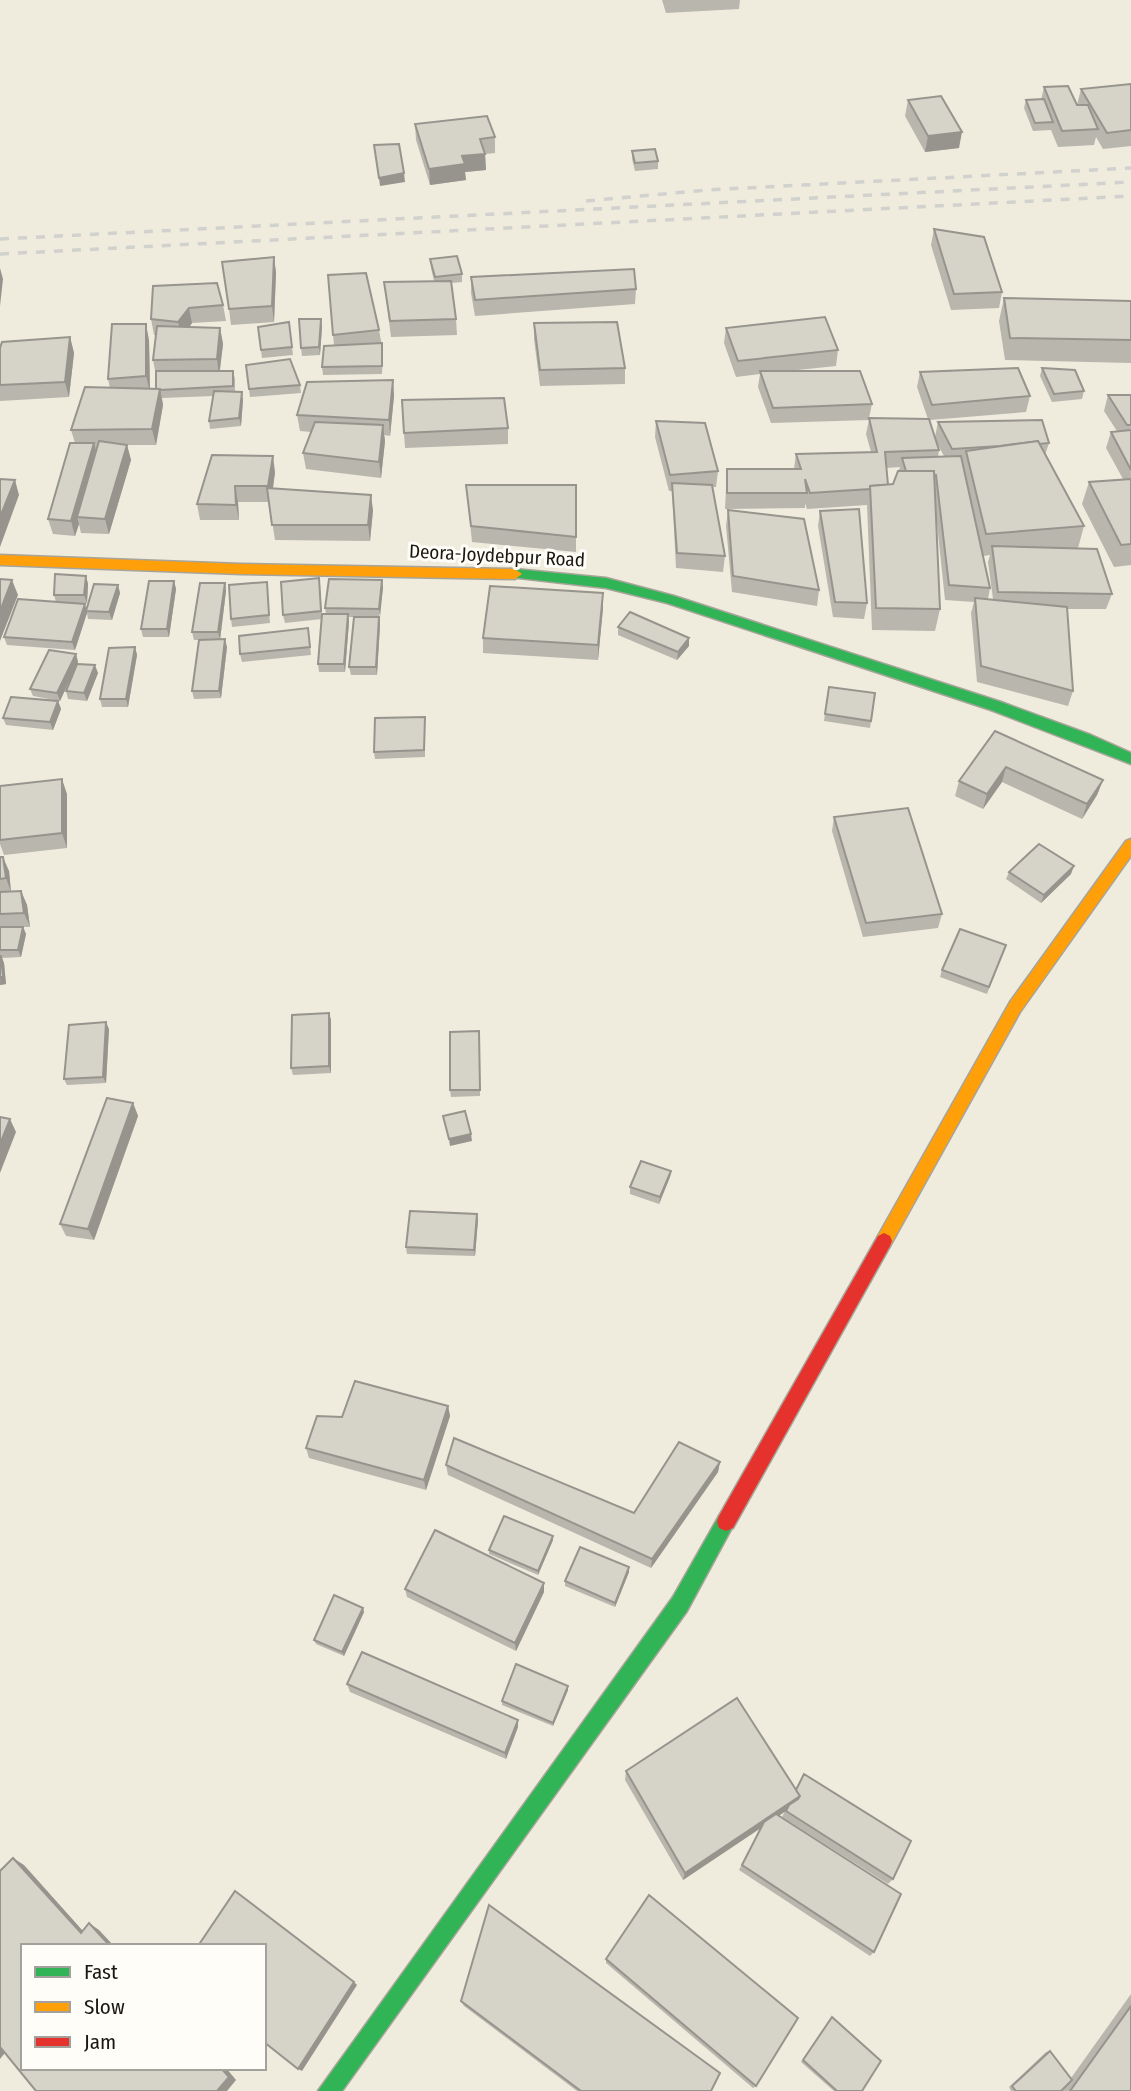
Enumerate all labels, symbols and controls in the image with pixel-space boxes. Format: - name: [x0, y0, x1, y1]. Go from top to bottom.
- street label: Deora-Joydebpur Road: [408, 539, 586, 572]
- legend: [21, 1944, 266, 2070]
- text: Fast: [84, 1959, 118, 1985]
- text: Slow: [84, 1994, 125, 2020]
- text: Jam: [84, 2029, 116, 2055]

